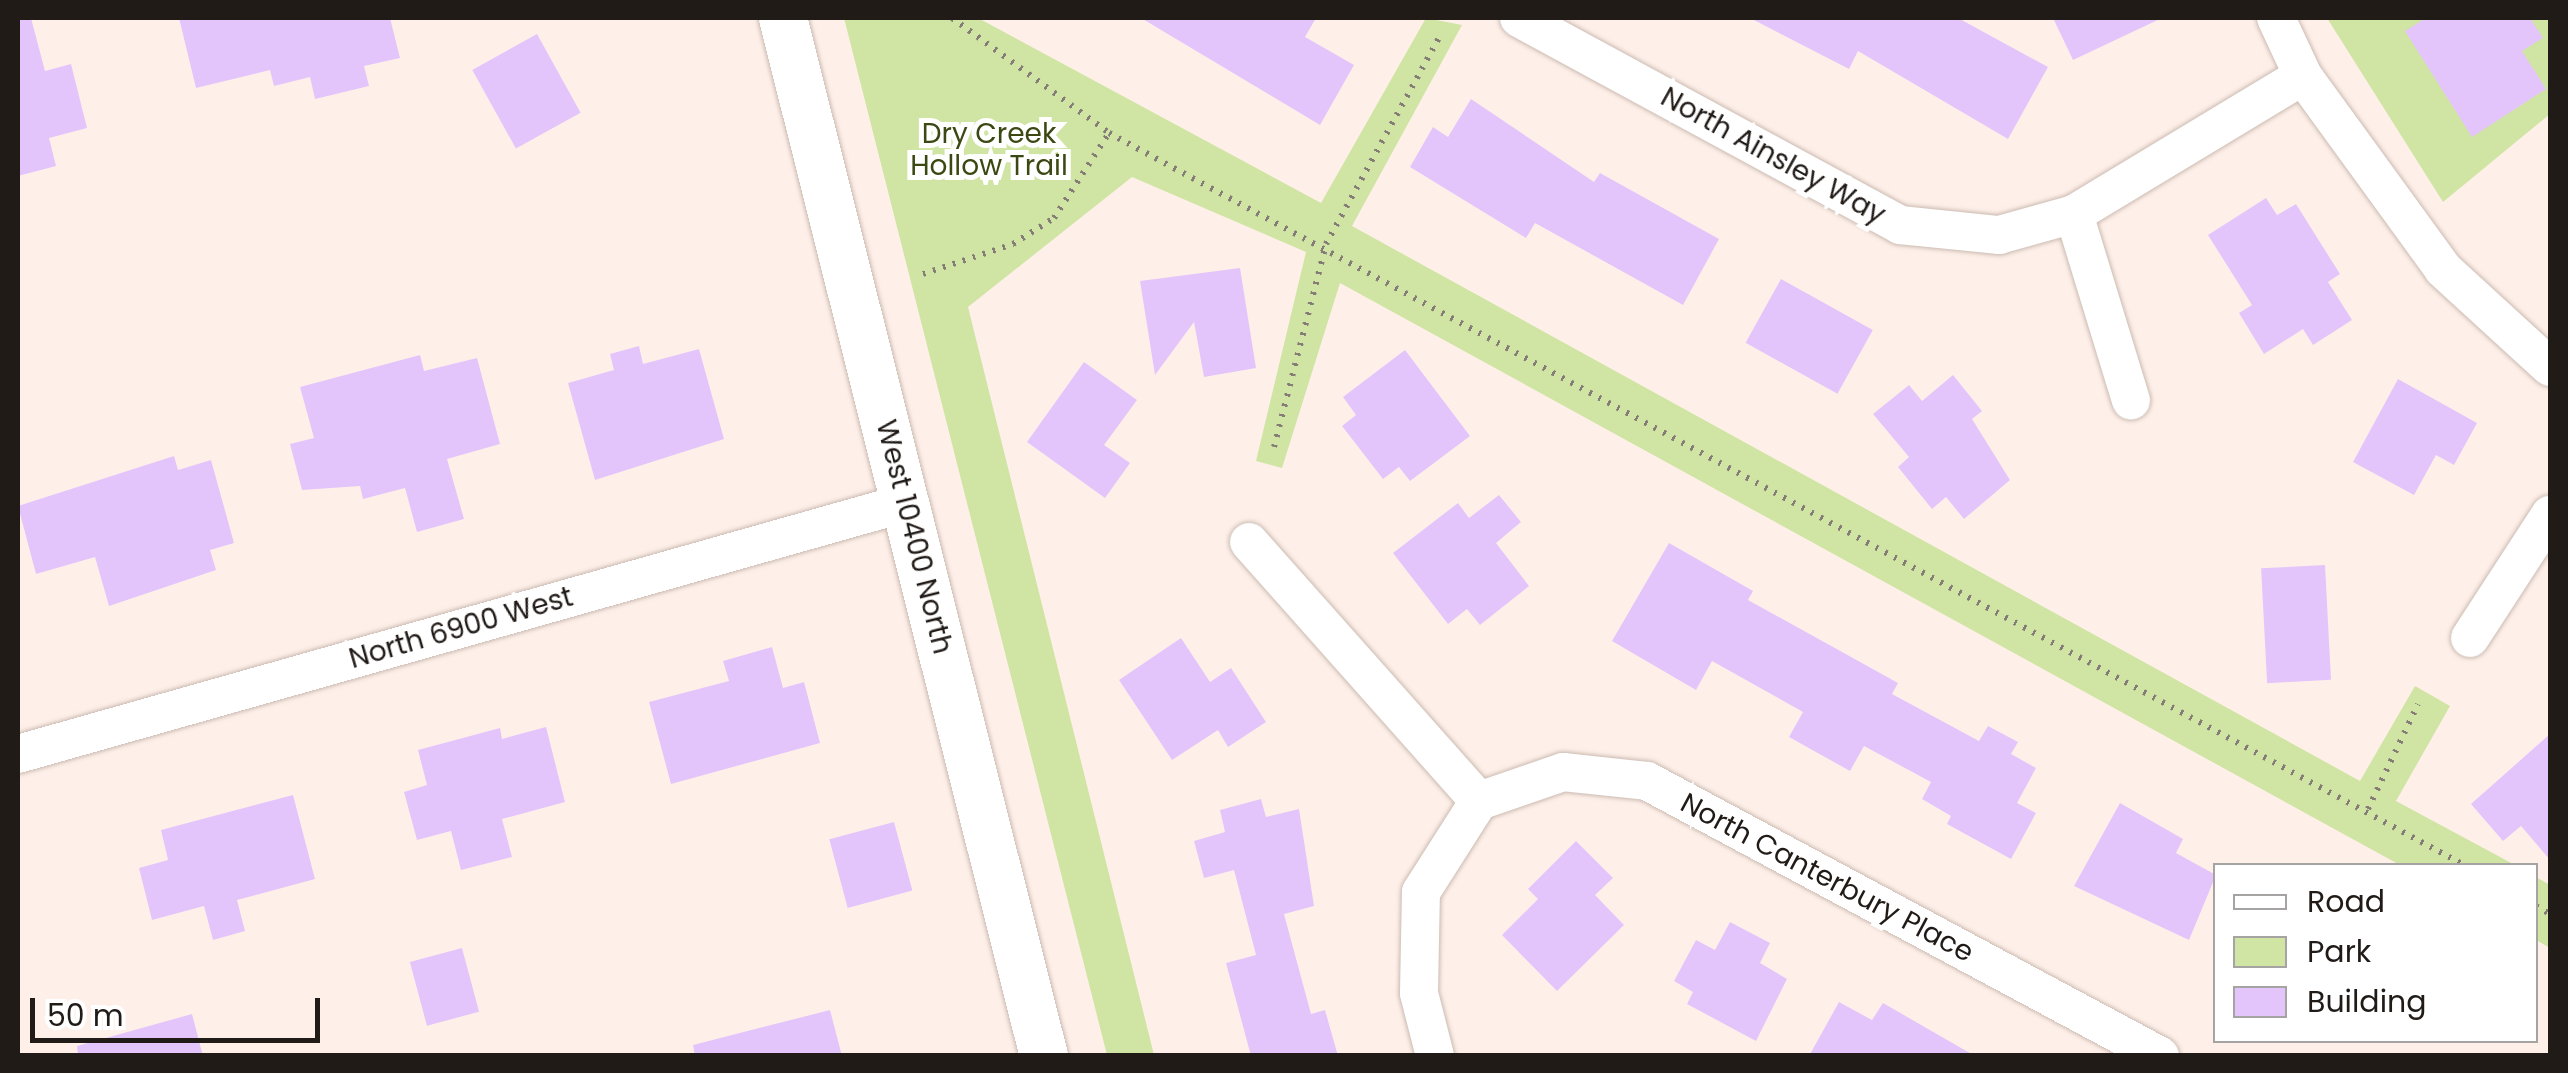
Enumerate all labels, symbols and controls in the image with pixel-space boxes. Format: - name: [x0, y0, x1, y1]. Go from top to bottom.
- street label: North Ainsley Way: [1655, 80, 1891, 232]
- park label: Dry Creek Hollow Trail: [910, 117, 1068, 183]
- street label: West 10400 North: [869, 417, 959, 657]
- street label: North 6900 West: [345, 580, 577, 676]
- street label: North Canterbury Place: [1675, 786, 1979, 970]
- legend: [2213, 863, 2538, 1043]
- text: Road: [2307, 880, 2385, 923]
- text: Park: [2307, 930, 2371, 973]
- scale bar: [35, 978, 325, 1040]
- text: Building: [2307, 980, 2427, 1023]
- text: 50 m: [47, 994, 124, 1037]

